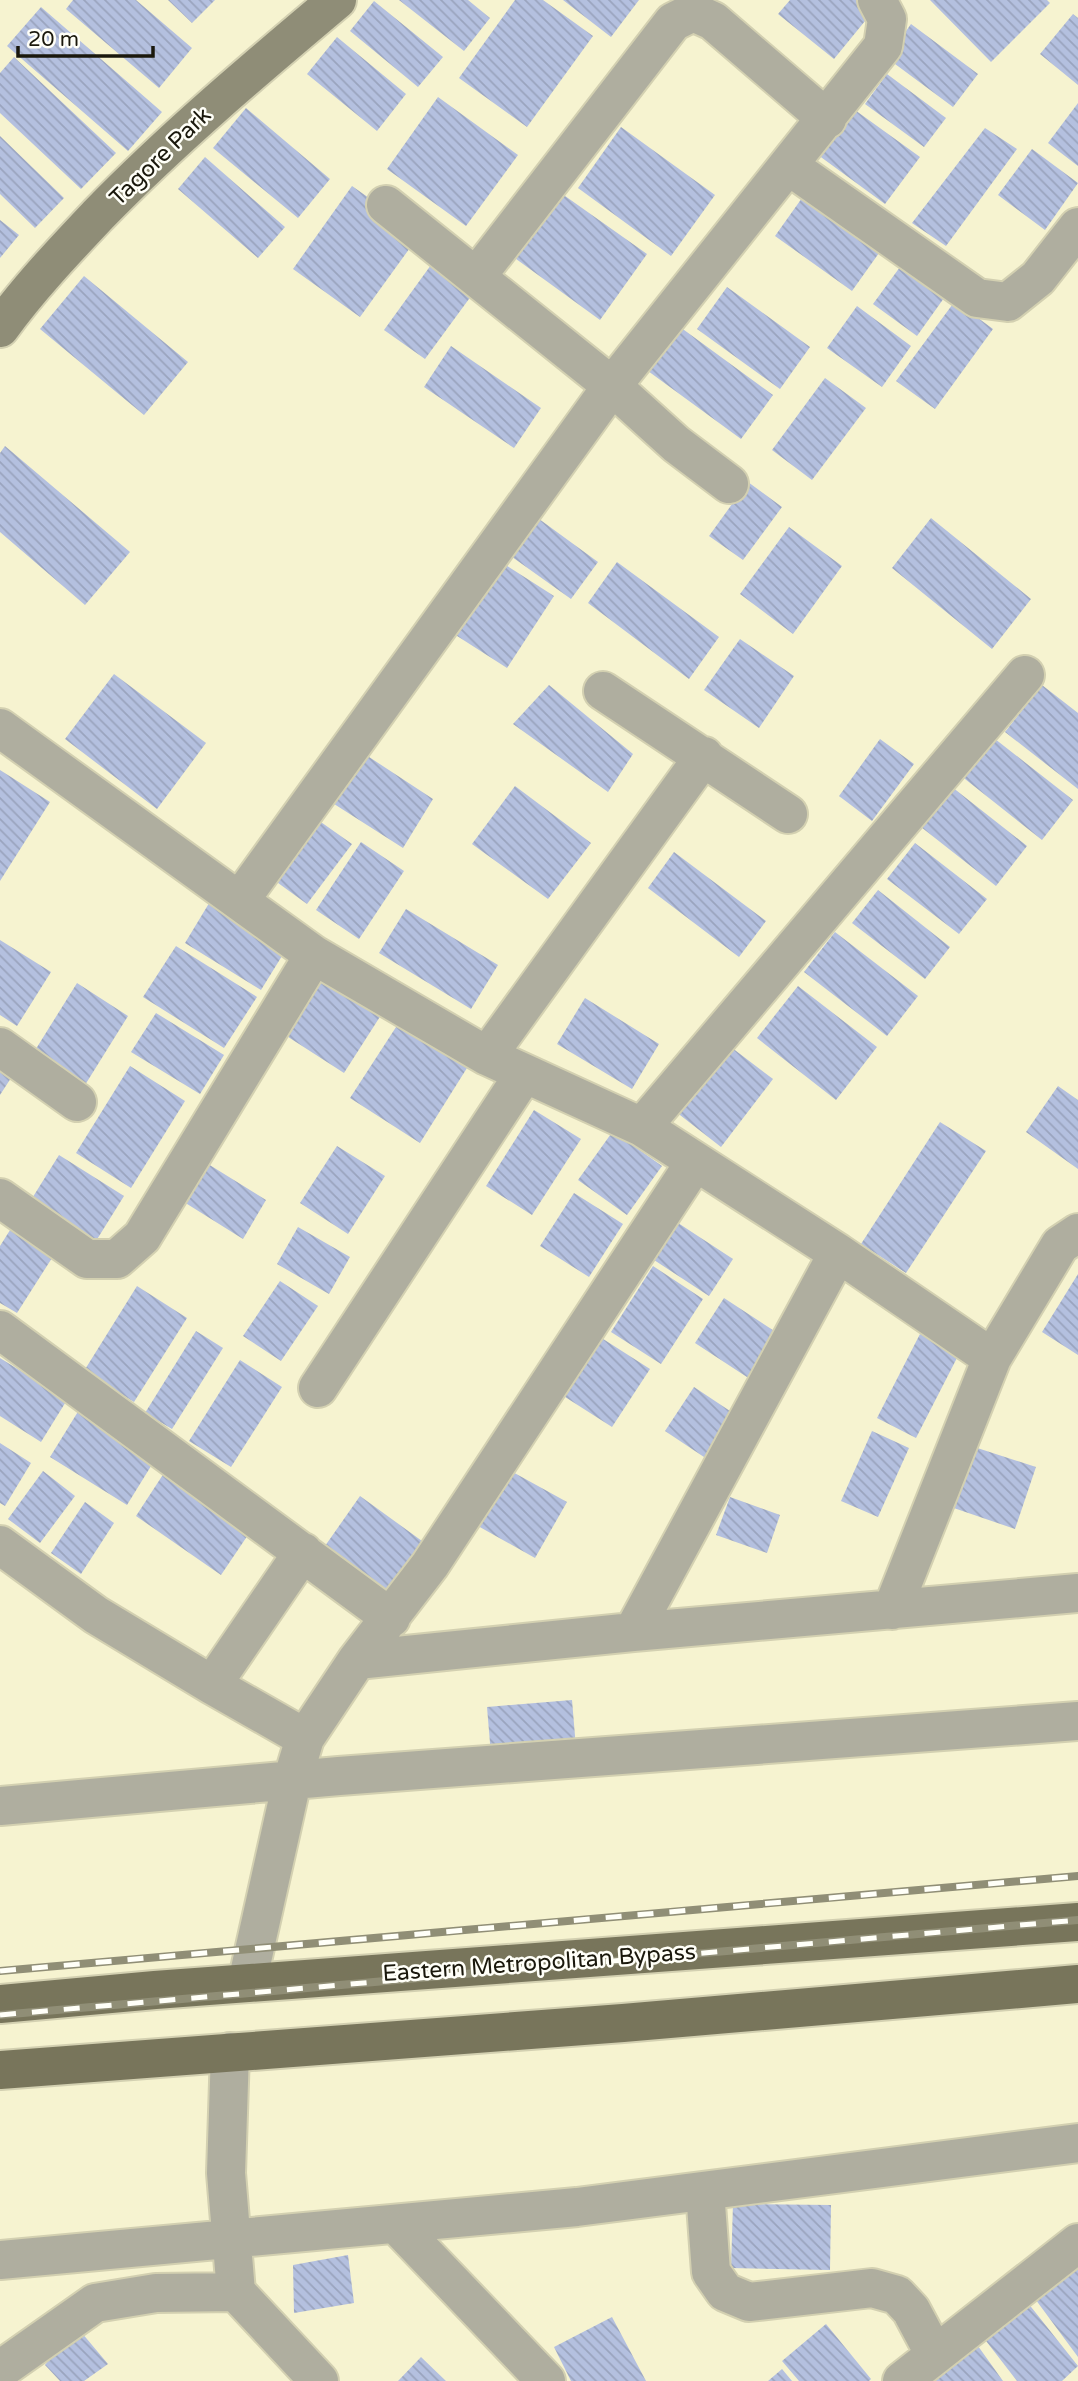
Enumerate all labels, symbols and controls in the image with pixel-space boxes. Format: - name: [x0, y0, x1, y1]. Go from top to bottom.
- scale bar: [18, 14, 152, 58]
- text: 20 m: [28, 27, 79, 52]
- street label: Tagore Park: [104, 101, 217, 212]
- street label: Eastern Metropolitan Bypass: [381, 1938, 697, 1988]

